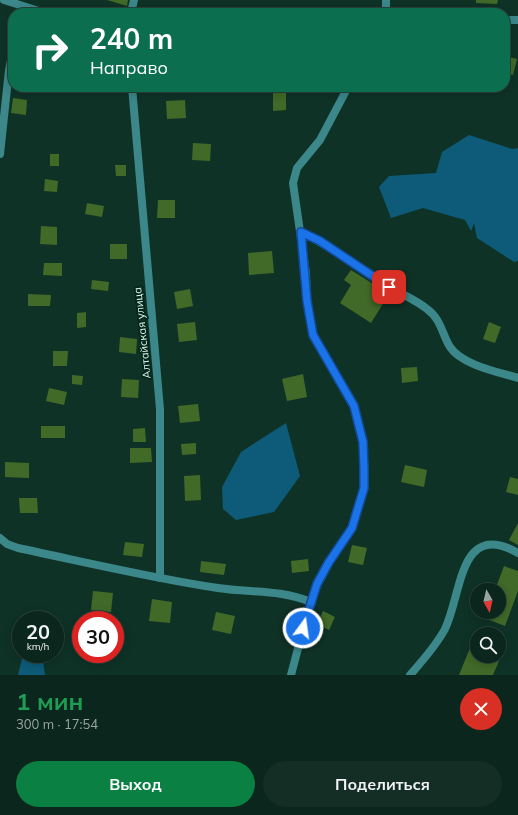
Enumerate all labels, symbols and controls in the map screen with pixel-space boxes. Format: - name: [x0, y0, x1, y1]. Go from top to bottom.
- text: 240 m: [90, 21, 173, 56]
- icon: right: [24, 24, 76, 76]
- text: Направо: [90, 56, 168, 79]
- pin: [372, 270, 406, 304]
- icon: arrive: [378, 276, 400, 298]
- street label: Алтайская улица: [130, 287, 154, 379]
- north arrow: [470, 583, 506, 619]
- map controls: [470, 583, 506, 663]
- position arrow: [282, 607, 324, 649]
- speed limit sign: 30: [72, 611, 124, 663]
- text: 20: [26, 619, 50, 644]
- button: search: [470, 627, 506, 663]
- text: km/h: [27, 640, 49, 653]
- text: 1 мин: [16, 686, 83, 716]
- button: close: [460, 688, 502, 730]
- text: 300 m · 17:54: [16, 716, 98, 732]
- button: Выход: [16, 761, 255, 807]
- button: Поделиться: [263, 761, 502, 807]

